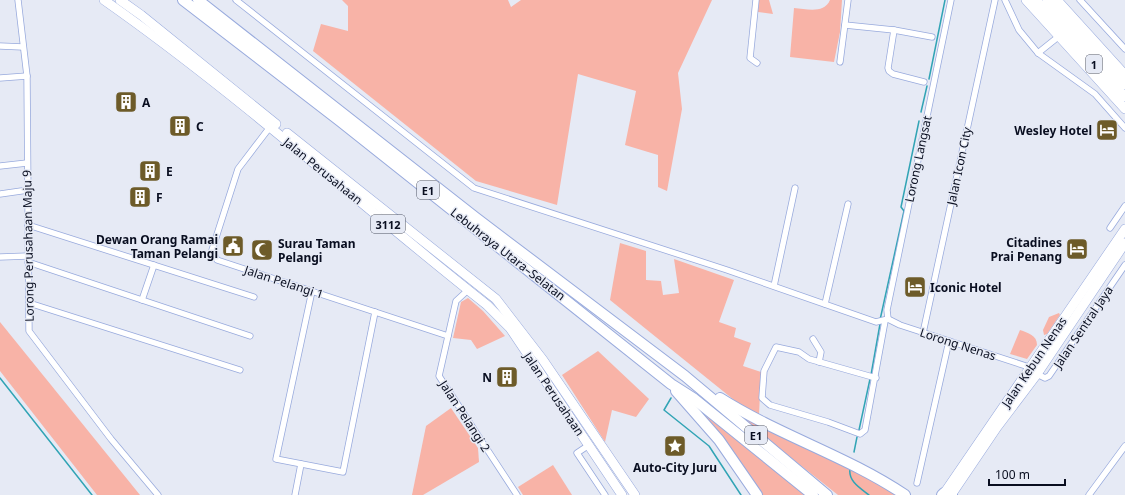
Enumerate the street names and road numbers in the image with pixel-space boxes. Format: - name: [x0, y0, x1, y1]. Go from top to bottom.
- road number: 1: [1086, 55, 1102, 73]
- street label: Lorong Langsat: [901, 114, 936, 204]
- street label: Jalan Icon City: [942, 125, 976, 207]
- street label: Jalan Perusahaan: [279, 133, 366, 208]
- street label: Lorong Perusahaan Maju 9: [18, 170, 38, 322]
- road number: E1: [417, 181, 439, 199]
- street label: Lebuhraya Utara–Selatan: [447, 204, 569, 304]
- road number: 3112: [371, 215, 405, 233]
- street label: Jalan Pelangi 1: [241, 261, 326, 303]
- street label: Jalan Sentral Jaya: [1049, 282, 1117, 372]
- street label: Jalan Kebun Nenas: [997, 313, 1071, 411]
- street label: Lorong Nenas: [918, 324, 999, 364]
- street label: Jalan Perusahaan: [519, 348, 588, 439]
- street label: Jalan Pelangi 2: [435, 376, 495, 455]
- road number: E1: [745, 426, 767, 444]

